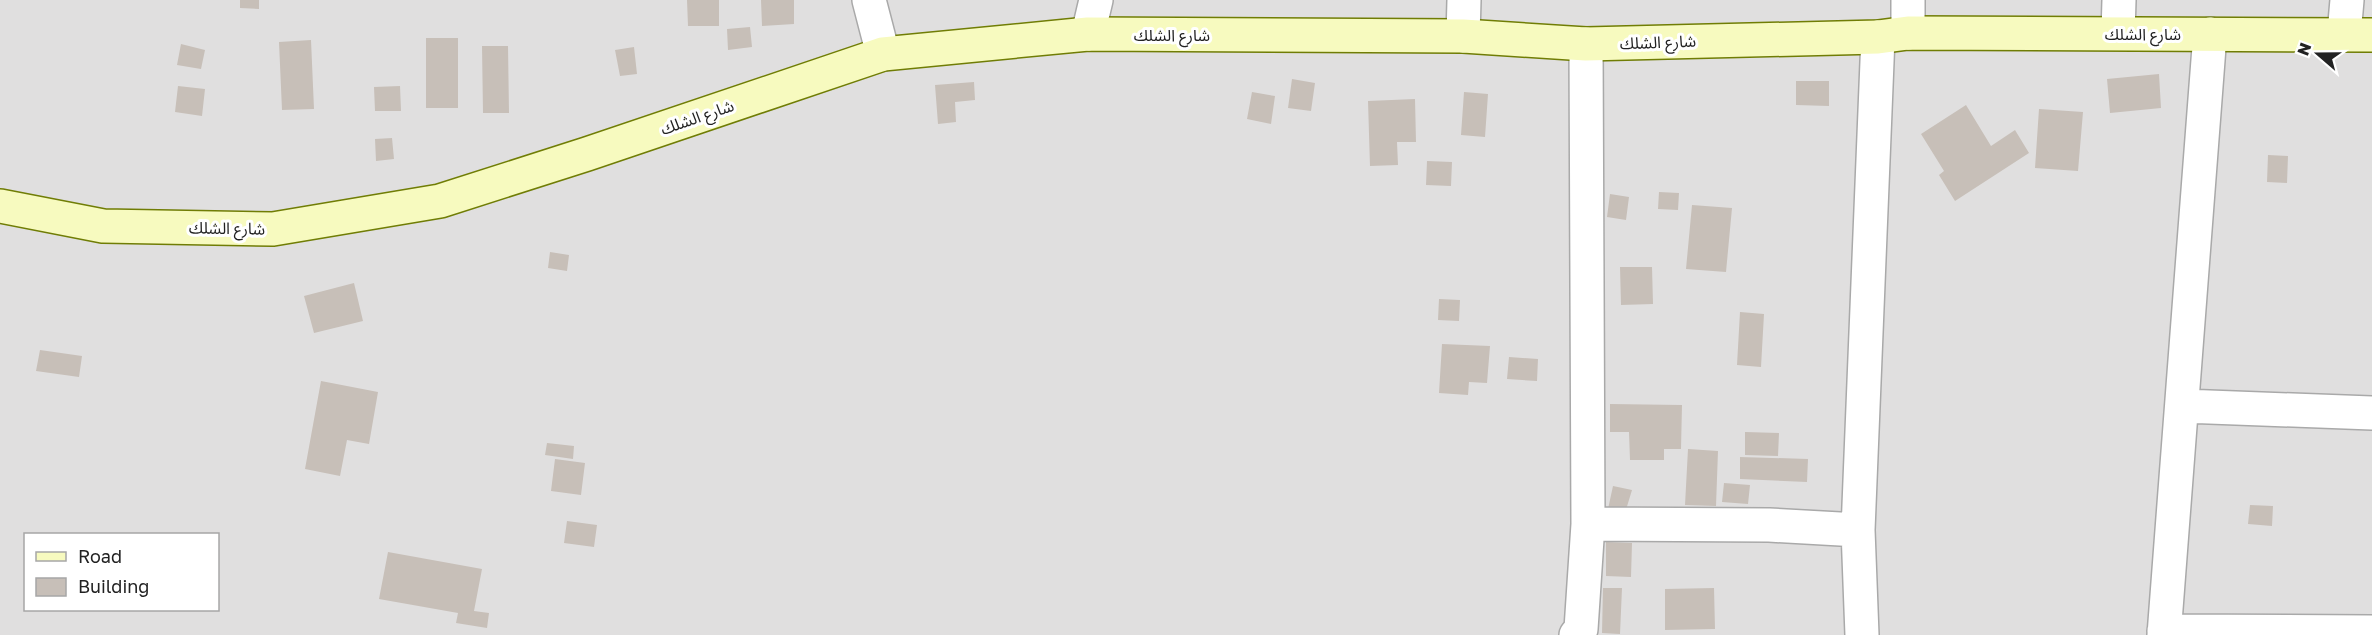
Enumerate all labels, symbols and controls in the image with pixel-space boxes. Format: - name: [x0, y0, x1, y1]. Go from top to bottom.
- street label: شارع الشلك: [2105, 24, 2181, 47]
- north arrow: [2288, 24, 2348, 84]
- street label: شارع الشلك: [1134, 25, 1210, 48]
- street label: شارع الشلك: [1620, 31, 1697, 56]
- text: N: [2292, 40, 2315, 58]
- street label: شارع الشلك: [658, 95, 737, 142]
- street label: شارع الشلك: [189, 217, 265, 242]
- legend: [24, 533, 219, 611]
- text: Road: [78, 545, 122, 567]
- text: Building: [78, 575, 149, 597]

